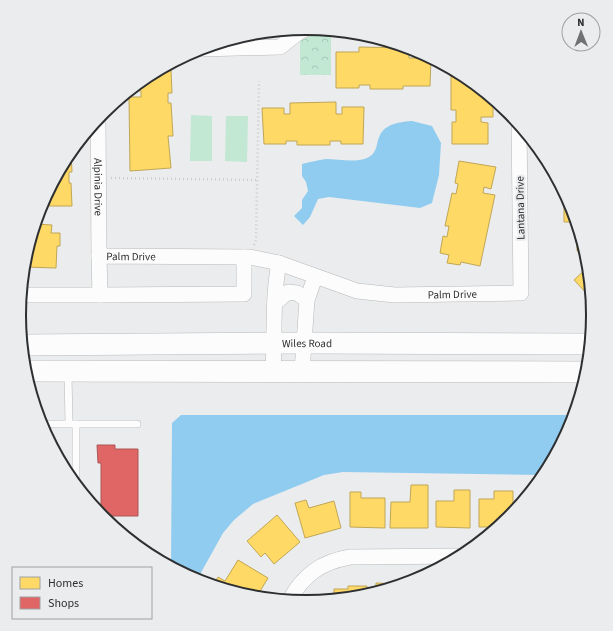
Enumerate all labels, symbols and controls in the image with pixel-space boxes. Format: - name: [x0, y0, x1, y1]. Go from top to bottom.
- north arrow: [561, 12, 601, 52]
- text: N: [577, 15, 585, 30]
- street label: Alpinia Drive: [90, 158, 106, 217]
- street label: Lantana Drive: [512, 176, 529, 240]
- street label: Palm Drive: [106, 249, 156, 264]
- street label: Palm Drive: [427, 287, 478, 302]
- street label: Wiles Road: [282, 336, 332, 351]
- legend: [12, 567, 152, 619]
- text: Homes: [48, 575, 83, 592]
- text: Shops: [48, 595, 79, 612]

